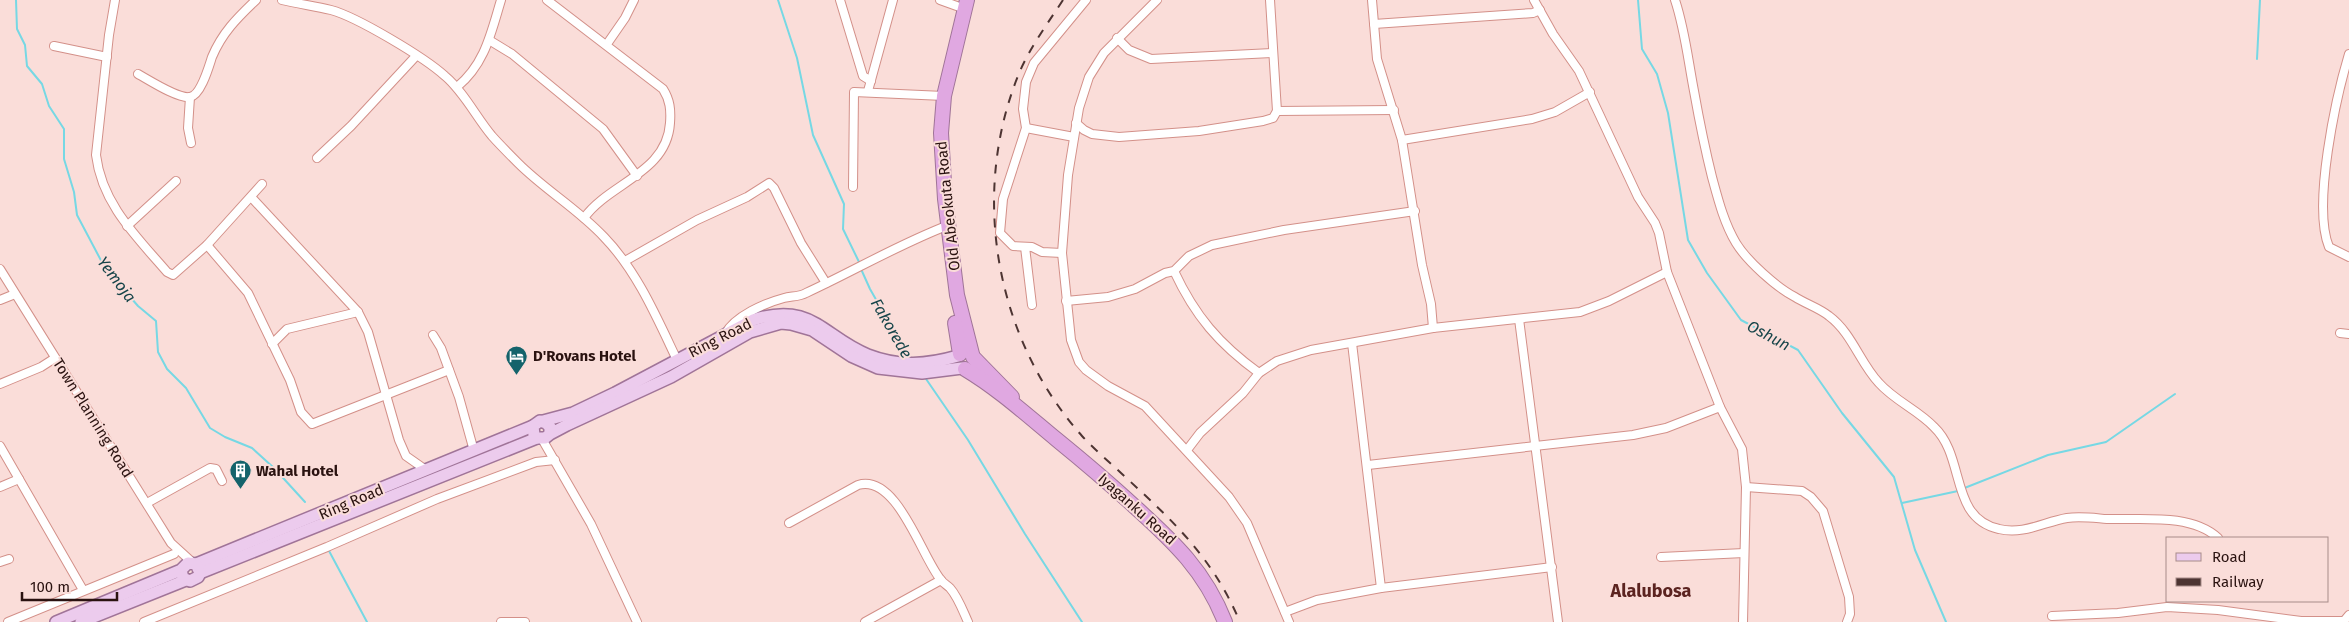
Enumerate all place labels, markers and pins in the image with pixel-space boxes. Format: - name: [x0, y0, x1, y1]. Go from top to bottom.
- hotel icon: D'Rovans Hotel: [505, 344, 529, 375]
- place label: D'Rovans Hotel: [533, 347, 637, 365]
- building icon: Wahal Hotel: [228, 459, 252, 490]
- place label: Wahal Hotel: [256, 462, 339, 480]

